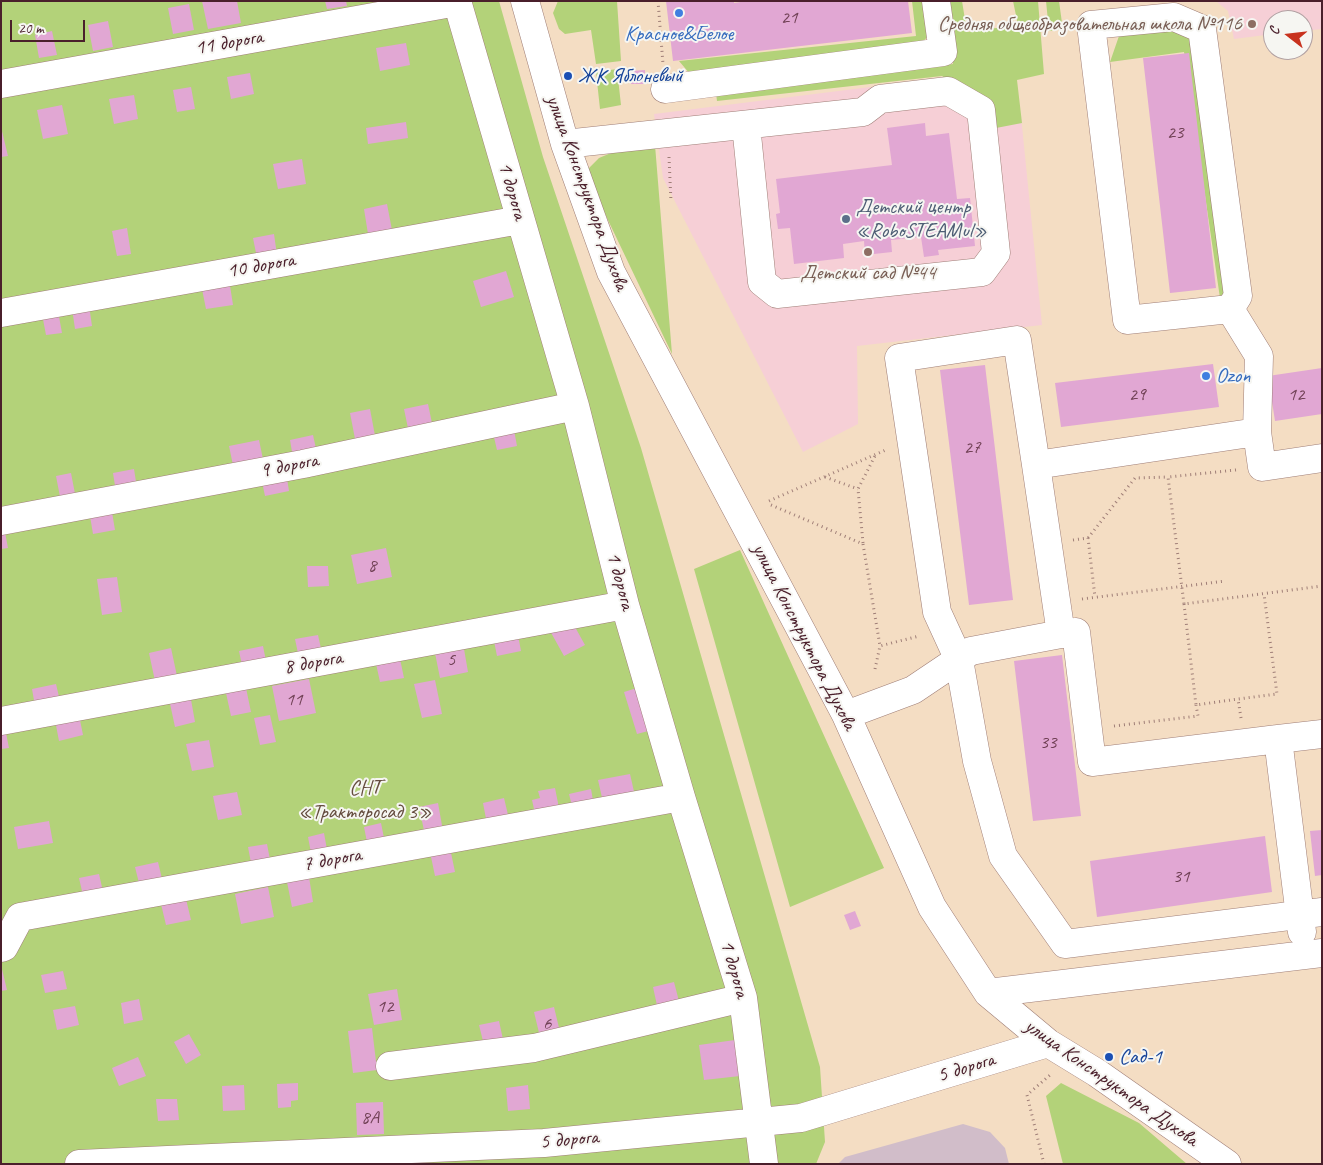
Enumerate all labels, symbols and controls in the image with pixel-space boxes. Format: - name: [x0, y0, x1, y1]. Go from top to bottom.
- marker: Красное&Белое: [673, 7, 685, 19]
- house number: 21: [780, 7, 798, 29]
- scale bar: [12, 10, 88, 42]
- north arrow: [1263, 10, 1313, 60]
- place label: Средняя общеобразовательная школа №116: [938, 11, 1242, 37]
- marker: Средняя общеобразовательная школа №116: [1246, 18, 1258, 30]
- text: 20 m: [18, 19, 44, 38]
- place label: Красное&Белое: [625, 21, 733, 47]
- street label: 11 дорога: [193, 25, 265, 61]
- text: С: [1265, 25, 1283, 37]
- place label: ЖК Яблоневый: [578, 63, 683, 89]
- marker: ЖК Яблоневый: [562, 70, 574, 82]
- street label: улица Конструктора Духова: [540, 92, 634, 294]
- house number: 23: [1166, 122, 1184, 144]
- street label: 1 дорога: [492, 159, 532, 223]
- place label: Детский центр «RoboSTEAMul»: [856, 194, 987, 244]
- marker: Детский центр «RoboSTEAMul»: [840, 213, 852, 225]
- marker: Детский сад №44: [862, 246, 874, 258]
- street label: 10 дорога: [225, 248, 297, 284]
- place label: Детский сад №44: [800, 260, 936, 286]
- place label: Ozon: [1216, 363, 1251, 389]
- marker: Ozon: [1200, 370, 1212, 382]
- house number: 29: [1128, 384, 1146, 406]
- house number: 12: [1287, 384, 1305, 406]
- house number: 27: [963, 437, 981, 459]
- street label: 9 дорога: [258, 448, 320, 484]
- street label: улица Конструктора Духова: [746, 540, 862, 734]
- street label: 1 дорога: [600, 549, 640, 613]
- house number: 8: [368, 555, 376, 577]
- street label: 8 дорога: [282, 645, 344, 681]
- house number: 5: [447, 649, 455, 671]
- house number: 11: [285, 689, 303, 711]
- house number: 33: [1039, 732, 1057, 754]
- park label: СНТ «Тракторосад 3»: [298, 775, 432, 825]
- street label: 7 дорога: [301, 842, 363, 878]
- house number: 31: [1172, 866, 1190, 888]
- street label: 1 дорога: [714, 937, 754, 1001]
- house number: 12: [376, 996, 394, 1018]
- house number: 6: [543, 1013, 551, 1035]
- street label: улица Конструктора Духова: [1019, 1014, 1203, 1152]
- place label: Сад-1: [1119, 1044, 1162, 1070]
- street label: 5 дорога: [934, 1047, 998, 1089]
- marker: Сад-1: [1103, 1051, 1115, 1063]
- house number: 8А: [361, 1107, 379, 1129]
- street label: 5 дорога: [539, 1125, 599, 1155]

